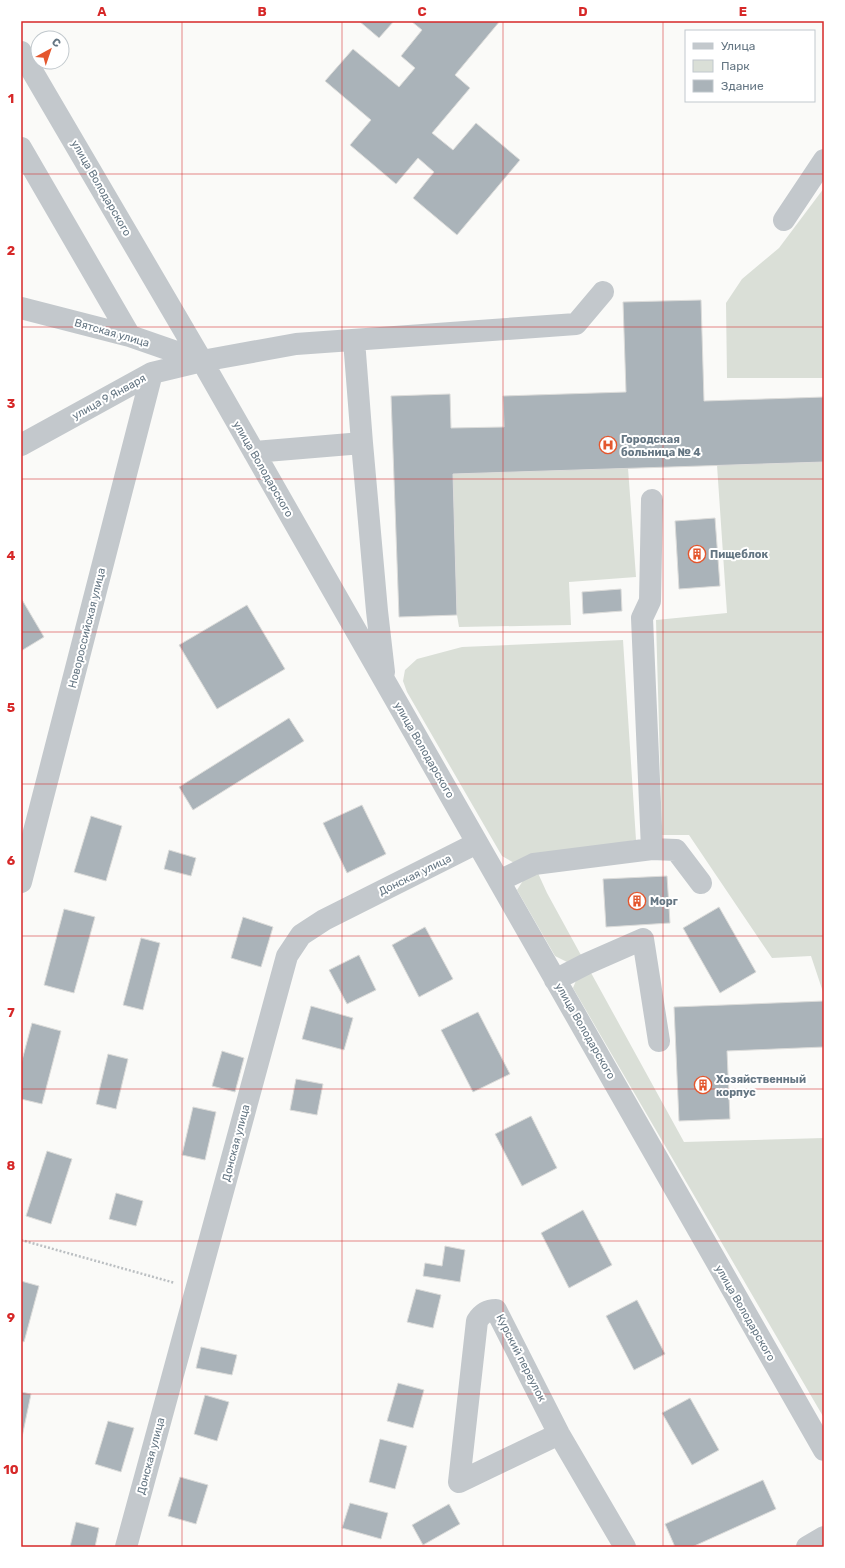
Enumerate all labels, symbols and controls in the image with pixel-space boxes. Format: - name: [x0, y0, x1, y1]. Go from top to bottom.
- text: A: [97, 4, 107, 19]
- text: B: [257, 4, 267, 19]
- text: C: [417, 4, 427, 19]
- text: D: [578, 4, 588, 19]
- text: E: [739, 4, 747, 19]
- north arrow: [30, 30, 70, 70]
- legend: [685, 30, 815, 102]
- text: С: [49, 35, 63, 50]
- text: Улица: [721, 39, 755, 53]
- text: Парк: [721, 59, 750, 73]
- text: Здание: [721, 79, 764, 93]
- text: 1: [8, 91, 14, 106]
- street label: улица Володарского: [68, 138, 134, 238]
- text: 2: [7, 243, 15, 258]
- street label: Вятская улица: [73, 316, 151, 350]
- street label: улица 9 Января: [70, 371, 148, 423]
- text: 3: [7, 396, 16, 411]
- street label: улица Володарского: [230, 419, 296, 519]
- place label: Городская больница № 4: [621, 433, 701, 459]
- hospital icon: Городская больница № 4: [598, 435, 618, 455]
- building icon: Пищеблок: [687, 544, 707, 564]
- text: 4: [7, 548, 16, 563]
- place label: Пищеблок: [710, 548, 768, 561]
- street label: Новороссийская улица: [66, 567, 108, 689]
- text: 5: [7, 700, 15, 715]
- street label: улица Володарского: [391, 700, 457, 800]
- street label: Донская улица: [377, 852, 453, 898]
- text: 6: [7, 853, 16, 868]
- building icon: Морг: [627, 891, 647, 911]
- place label: Морг: [650, 895, 678, 908]
- street label: улица Володарского: [552, 981, 618, 1081]
- text: 7: [7, 1005, 15, 1020]
- place label: Хозяйственный корпус: [716, 1073, 806, 1099]
- building icon: Хозяйственный корпус: [693, 1075, 713, 1095]
- street label: Донская улица: [219, 1103, 253, 1183]
- text: 8: [7, 1158, 16, 1173]
- street label: улица Володарского: [712, 1263, 778, 1363]
- text: 9: [7, 1310, 15, 1325]
- street label: Курский переулок: [493, 1312, 549, 1404]
- street label: Донская улица: [134, 1416, 168, 1496]
- text: 10: [3, 1462, 19, 1477]

